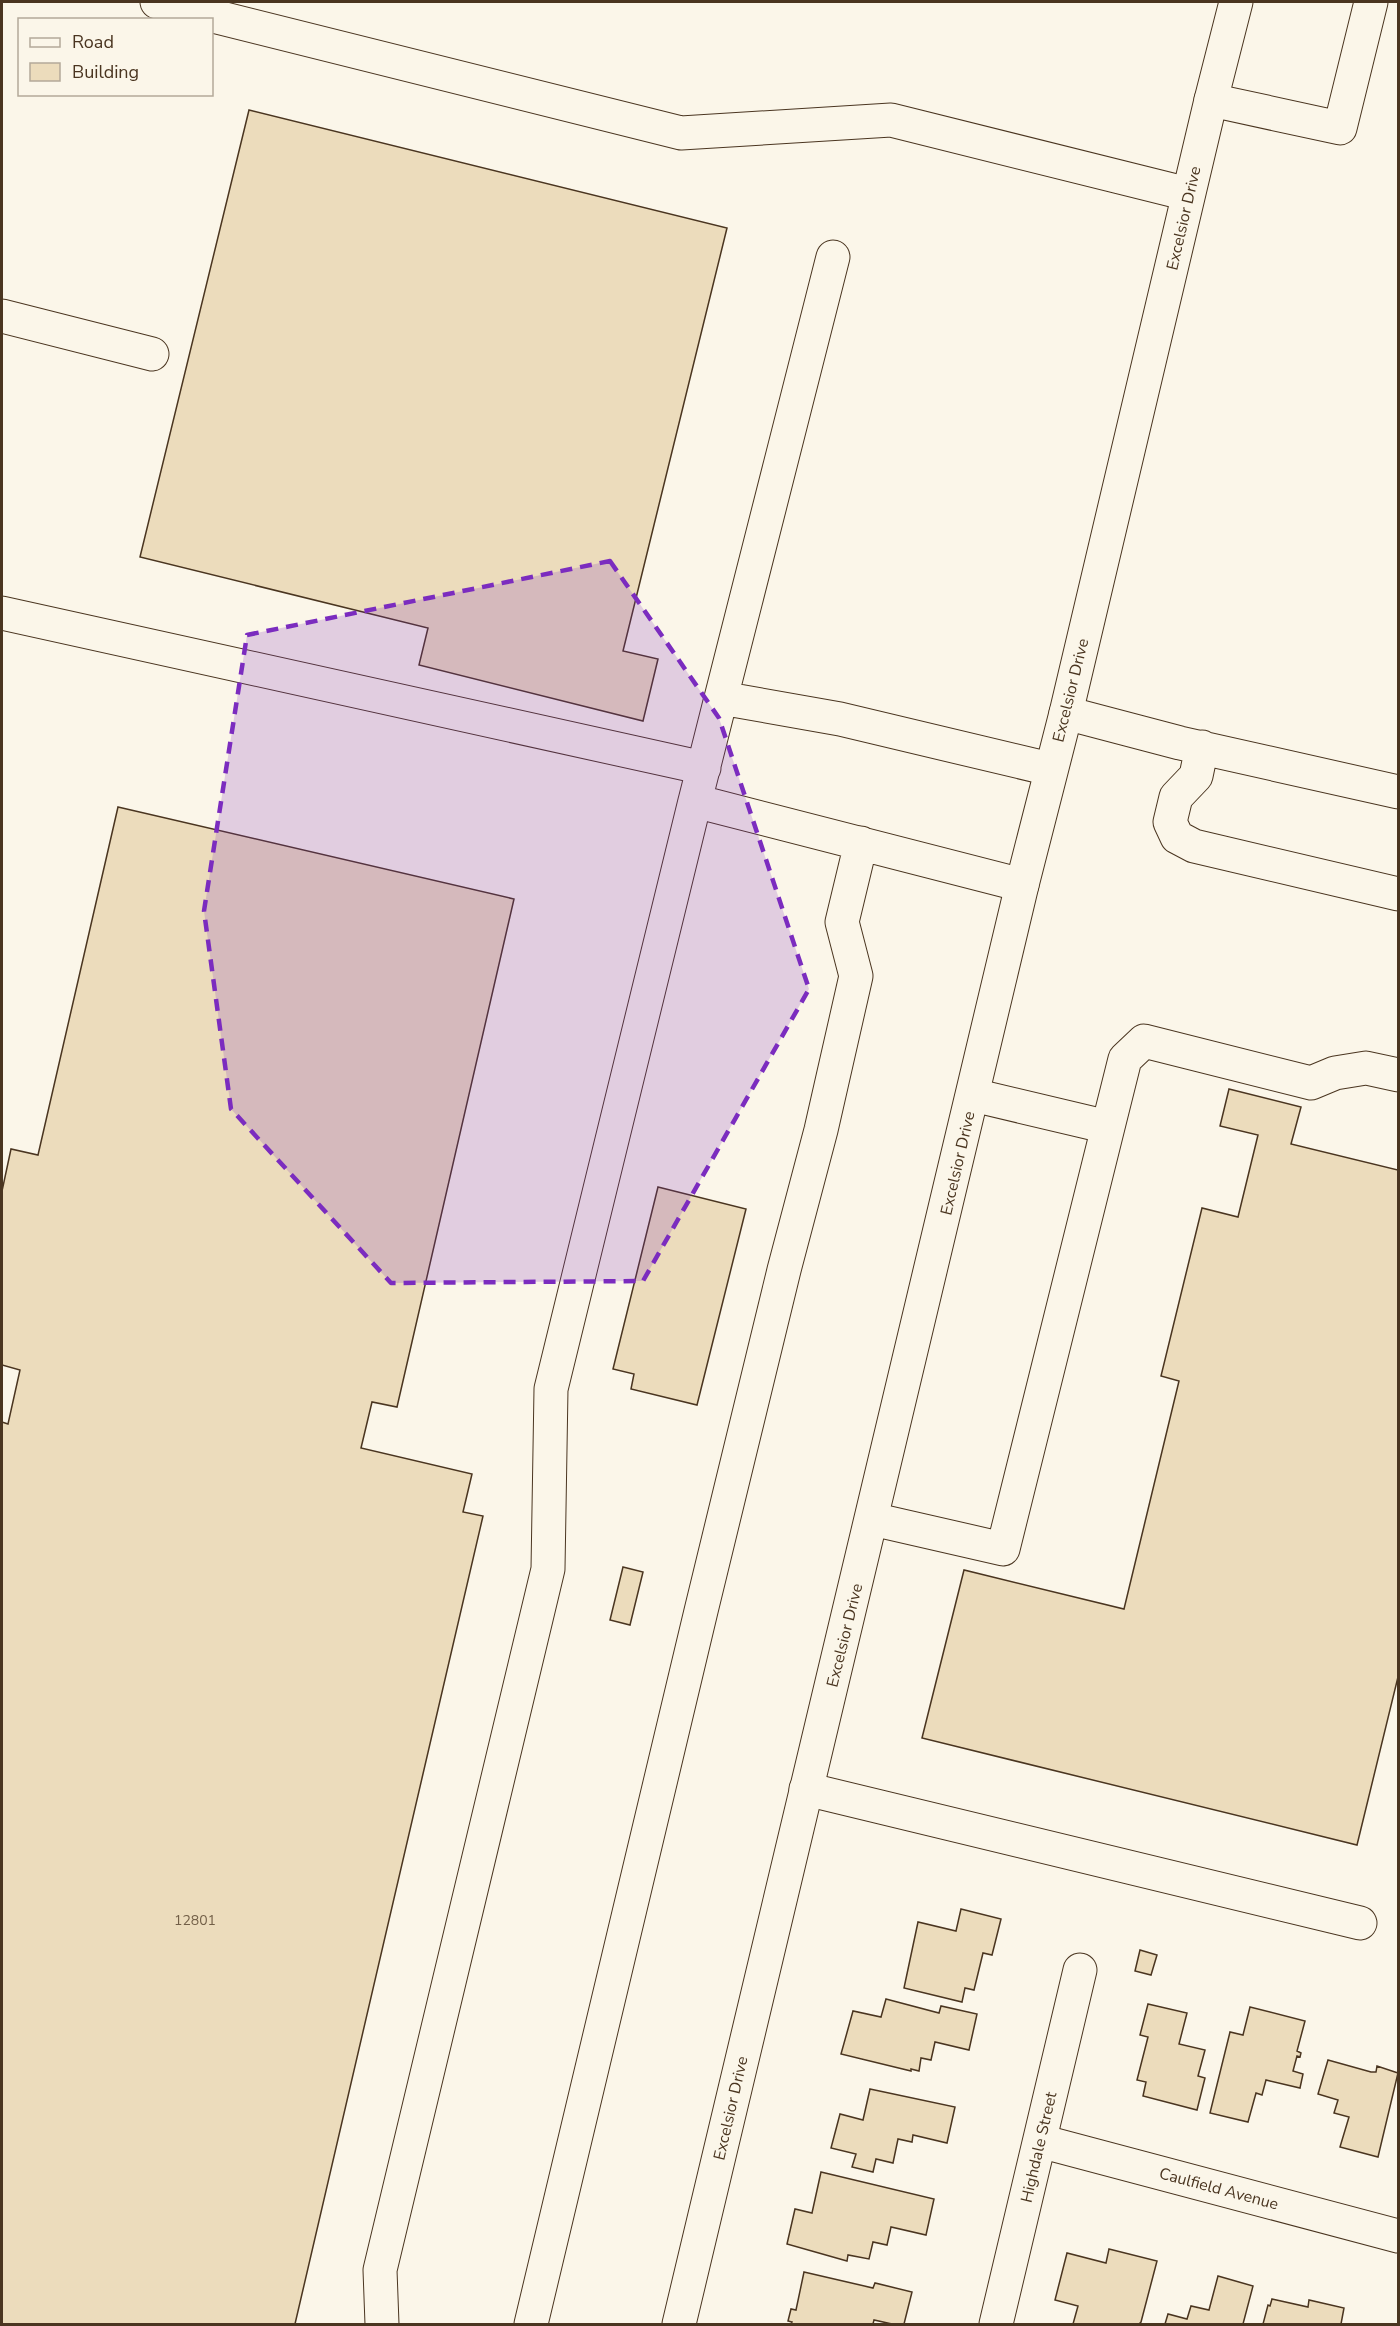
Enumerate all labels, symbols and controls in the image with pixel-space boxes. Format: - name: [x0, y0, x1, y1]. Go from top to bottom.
- legend: [18, 18, 213, 96]
- text: Road: [72, 30, 114, 54]
- text: Building: [72, 60, 139, 84]
- street label: Excelsior Drive: [1161, 164, 1207, 272]
- street label: Excelsior Drive: [1047, 636, 1094, 744]
- street label: Excelsior Drive: [935, 1109, 981, 1217]
- street label: Excelsior Drive: [821, 1581, 868, 1689]
- house number: 12801: [174, 1911, 216, 1930]
- street label: Excelsior Drive: [708, 2054, 754, 2162]
- street label: Highdale Street: [1016, 2089, 1063, 2205]
- street label: Caulfield Avenue: [1157, 2162, 1281, 2215]

